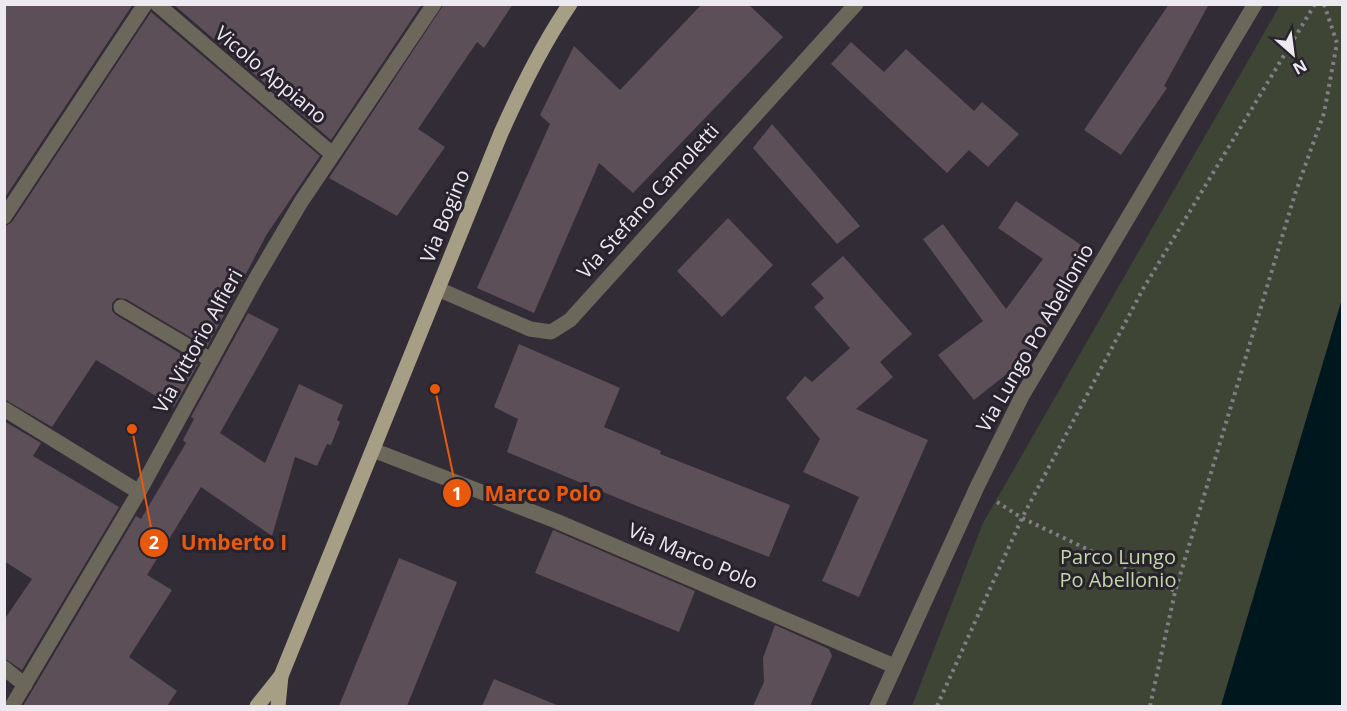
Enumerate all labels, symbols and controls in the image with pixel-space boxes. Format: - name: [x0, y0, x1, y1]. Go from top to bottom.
- street label: Vicolo Appiano: [210, 20, 333, 129]
- north arrow: [1263, 24, 1323, 84]
- text: N: [1289, 54, 1311, 80]
- street label: Via Stefano Camoletti: [571, 117, 725, 284]
- street label: Via Bogino: [414, 165, 475, 267]
- street label: Via Lungo Po Abellonio: [970, 239, 1100, 437]
- street label: Via Vittorio Alfieri: [147, 264, 248, 418]
- callout: Marco Polo: [442, 474, 613, 513]
- text: Marco Polo: [485, 479, 601, 507]
- text: 1: [452, 481, 462, 505]
- street label: Via Marco Polo: [624, 516, 762, 595]
- callout: Umberto I: [139, 524, 300, 563]
- text: Umberto I: [181, 528, 287, 556]
- text: 2: [149, 530, 159, 554]
- park label: Parco Lungo Po Abellonio: [1060, 543, 1176, 593]

